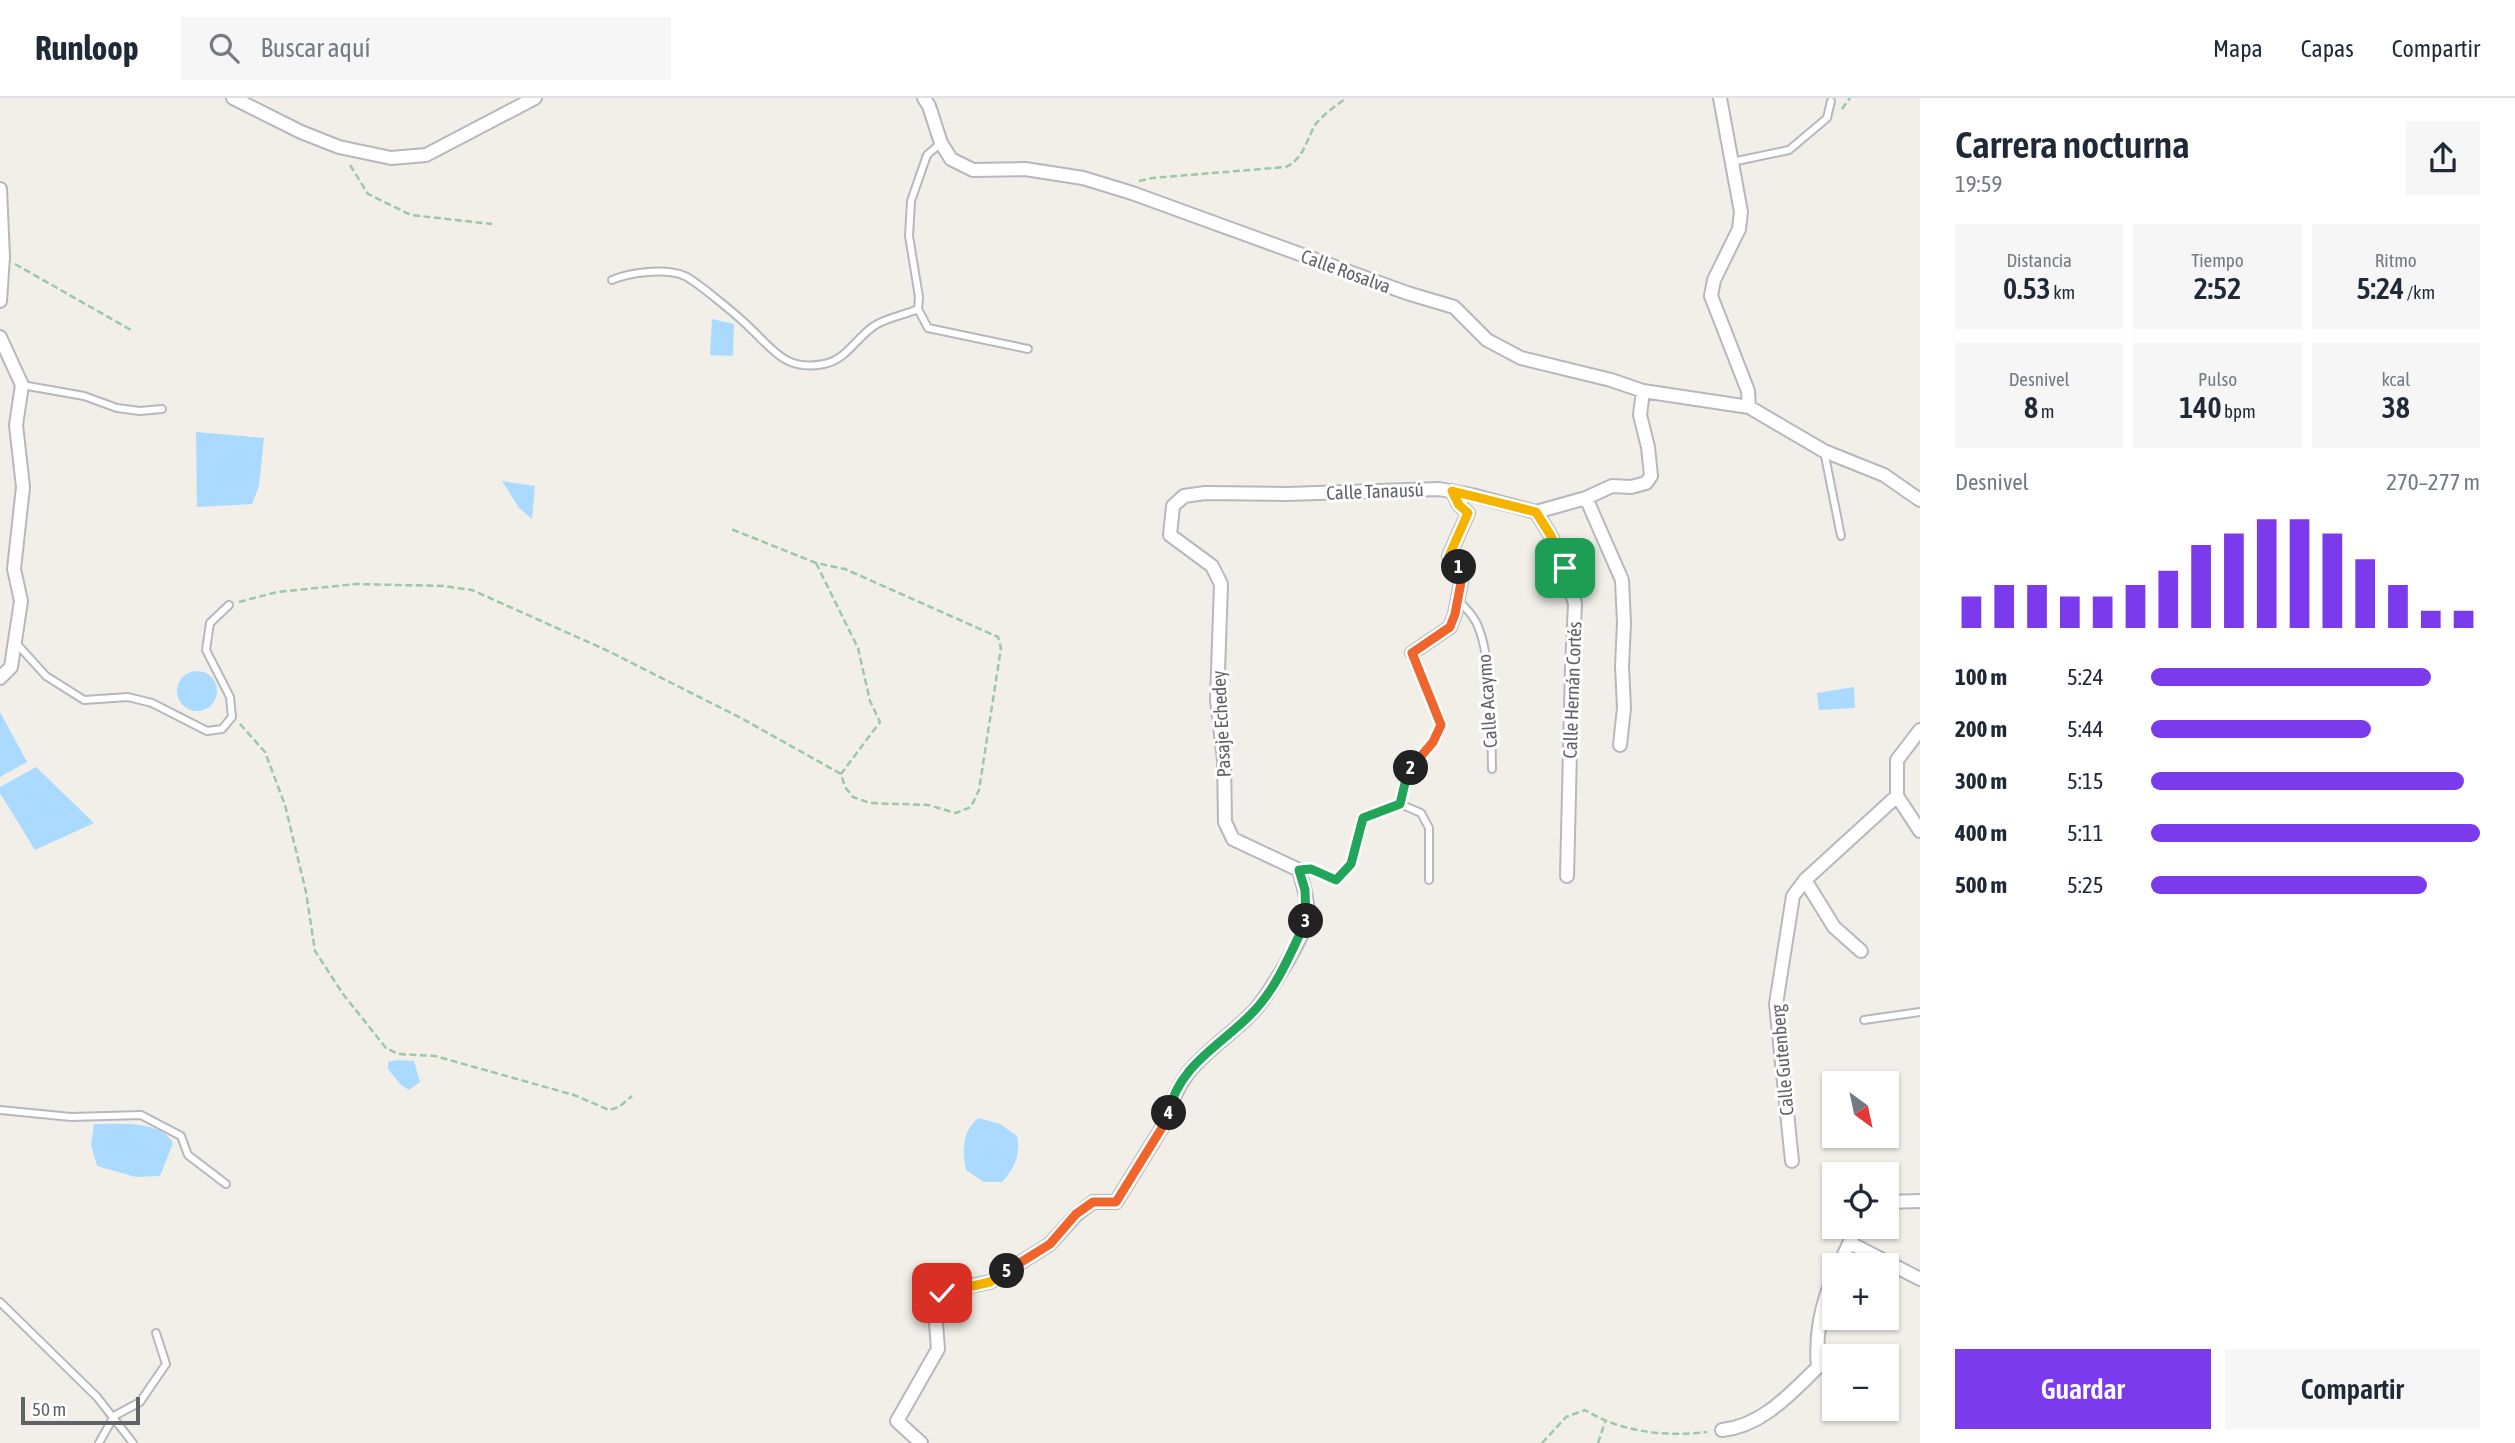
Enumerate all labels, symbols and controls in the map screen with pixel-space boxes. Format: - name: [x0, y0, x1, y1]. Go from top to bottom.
- search box: [181, 17, 671, 80]
- text: Runloop: [35, 29, 139, 67]
- icon: search: [205, 29, 243, 67]
- text: Buscar aquí: [261, 33, 371, 63]
- text: Mapa: [2213, 35, 2263, 62]
- text: Capas: [2301, 35, 2354, 62]
- text: Compartir: [2392, 35, 2480, 62]
- button: share: [2406, 121, 2480, 195]
- text: Carrera nocturna: [1955, 123, 2190, 166]
- text: 19:59: [1955, 171, 2002, 197]
- street label: Calle Rosalva: [1298, 245, 1394, 297]
- text: Distancia: [2006, 249, 2072, 271]
- text: Tiempo: [2191, 249, 2244, 271]
- text: Ritmo: [2375, 249, 2417, 271]
- text: 0.53: [2003, 271, 2051, 305]
- text: 2:52: [2194, 271, 2241, 305]
- text: 5:24: [2356, 271, 2404, 305]
- text: km: [2051, 281, 2075, 303]
- text: /km: [2404, 281, 2435, 303]
- text: Desnivel: [2009, 368, 2070, 390]
- text: Pulso: [2198, 368, 2237, 390]
- text: kcal: [2381, 368, 2410, 390]
- text: 8: [2024, 390, 2038, 424]
- text: 140: [2179, 390, 2222, 424]
- text: 38: [2382, 390, 2410, 424]
- text: m: [2038, 400, 2054, 422]
- text: bpm: [2222, 400, 2256, 422]
- text: Desnivel: [1955, 469, 2029, 495]
- text: 270–277 m: [2386, 469, 2480, 495]
- street label: Calle Tanausú: [1326, 478, 1424, 504]
- pin: [1535, 538, 1595, 598]
- icon: arrive: [1546, 549, 1584, 587]
- pin: 1: [1442, 550, 1476, 584]
- text: 1: [1454, 555, 1463, 577]
- street label: Calle Hernán Cortés: [1559, 621, 1585, 759]
- street label: Calle Acaymo: [1473, 653, 1501, 749]
- text: 100 m: [1955, 664, 2007, 690]
- text: 5:24: [2067, 664, 2104, 690]
- street label: Pasaje Echedey: [1207, 670, 1235, 778]
- text: 200 m: [1955, 716, 2007, 742]
- text: 5:44: [2067, 716, 2104, 742]
- pin: 2: [1394, 750, 1428, 786]
- text: 2: [1406, 756, 1415, 778]
- text: 300 m: [1955, 768, 2007, 794]
- text: 5:15: [2067, 768, 2104, 794]
- text: 400 m: [1955, 820, 2007, 846]
- text: 5:11: [2067, 820, 2104, 846]
- text: 500 m: [1955, 872, 2007, 898]
- text: 5:25: [2067, 872, 2104, 898]
- pin: 3: [1288, 904, 1324, 938]
- text: 3: [1301, 909, 1310, 931]
- street label: Calle Gutenberg: [1766, 1003, 1798, 1117]
- north arrow: [1822, 1071, 1899, 1148]
- map controls: [1822, 1071, 1899, 1421]
- pin: 4: [1152, 1096, 1186, 1130]
- text: 4: [1164, 1101, 1173, 1123]
- button: locate: [1822, 1162, 1899, 1239]
- button: +: [1822, 1253, 1899, 1330]
- pin: 5: [990, 1254, 1024, 1288]
- text: 5: [1002, 1259, 1011, 1281]
- pin: [912, 1263, 972, 1323]
- icon: check: [923, 1274, 961, 1312]
- button: −: [1822, 1344, 1899, 1421]
- button: Guardar: [1955, 1349, 2211, 1429]
- button: Compartir: [2225, 1349, 2480, 1429]
- scale bar: [21, 1394, 140, 1426]
- text: 50 m: [32, 1398, 66, 1420]

